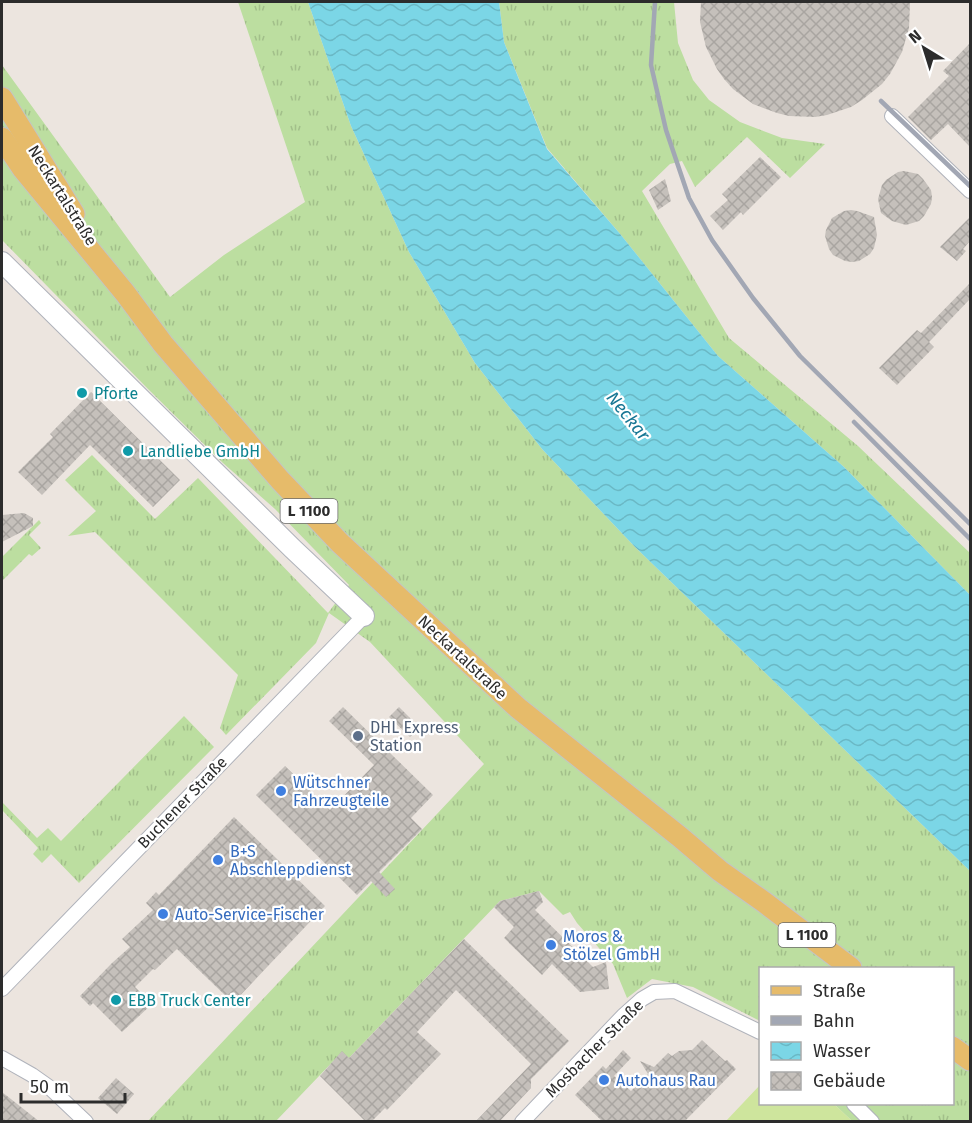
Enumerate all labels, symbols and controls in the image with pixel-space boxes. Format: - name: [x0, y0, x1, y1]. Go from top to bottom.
- north arrow: [894, 18, 954, 78]
- text: N: [905, 26, 925, 47]
- street label: Neckartalstraße: [24, 142, 101, 249]
- place label: Pforte: [94, 384, 138, 403]
- marker: Pforte: [75, 386, 89, 400]
- water label: Neckar: [602, 387, 655, 446]
- place label: Landliebe GmbH: [140, 442, 260, 461]
- marker: Landliebe GmbH: [121, 444, 135, 458]
- road number: L 1100: [280, 499, 338, 523]
- street label: Neckartalstraße: [414, 611, 511, 703]
- place label: DHL Express Station: [370, 718, 458, 755]
- marker: DHL Express Station: [351, 729, 365, 743]
- street label: Buchener Straße: [134, 752, 231, 852]
- place label: Wütschner Fahrzeugteile: [293, 773, 389, 810]
- marker: Wütschner Fahrzeugteile: [274, 784, 288, 798]
- place label: B+S Abschleppdienst: [230, 842, 351, 879]
- marker: B+S Abschleppdienst: [211, 853, 225, 867]
- place label: Auto-Service-Fischer: [175, 905, 325, 924]
- marker: Auto-Service-Fischer: [156, 907, 170, 921]
- road number: L 1100: [778, 923, 836, 947]
- place label: Moros & Stölzel GmbH: [563, 927, 660, 964]
- marker: Moros & Stölzel GmbH: [544, 938, 558, 952]
- legend: [759, 967, 954, 1105]
- text: Straße: [813, 980, 866, 1002]
- place label: EBB Truck Center: [128, 991, 252, 1010]
- marker: EBB Truck Center: [109, 993, 123, 1007]
- street label: Mosbacher Straße: [541, 995, 647, 1101]
- text: Bahn: [813, 1010, 855, 1032]
- text: Wasser: [813, 1040, 870, 1062]
- scale bar: [21, 1066, 124, 1104]
- text: Gebäude: [813, 1070, 886, 1092]
- place label: Autohaus Rau: [616, 1071, 716, 1090]
- marker: Autohaus Rau: [597, 1073, 611, 1087]
- text: 50 m: [30, 1076, 69, 1098]

